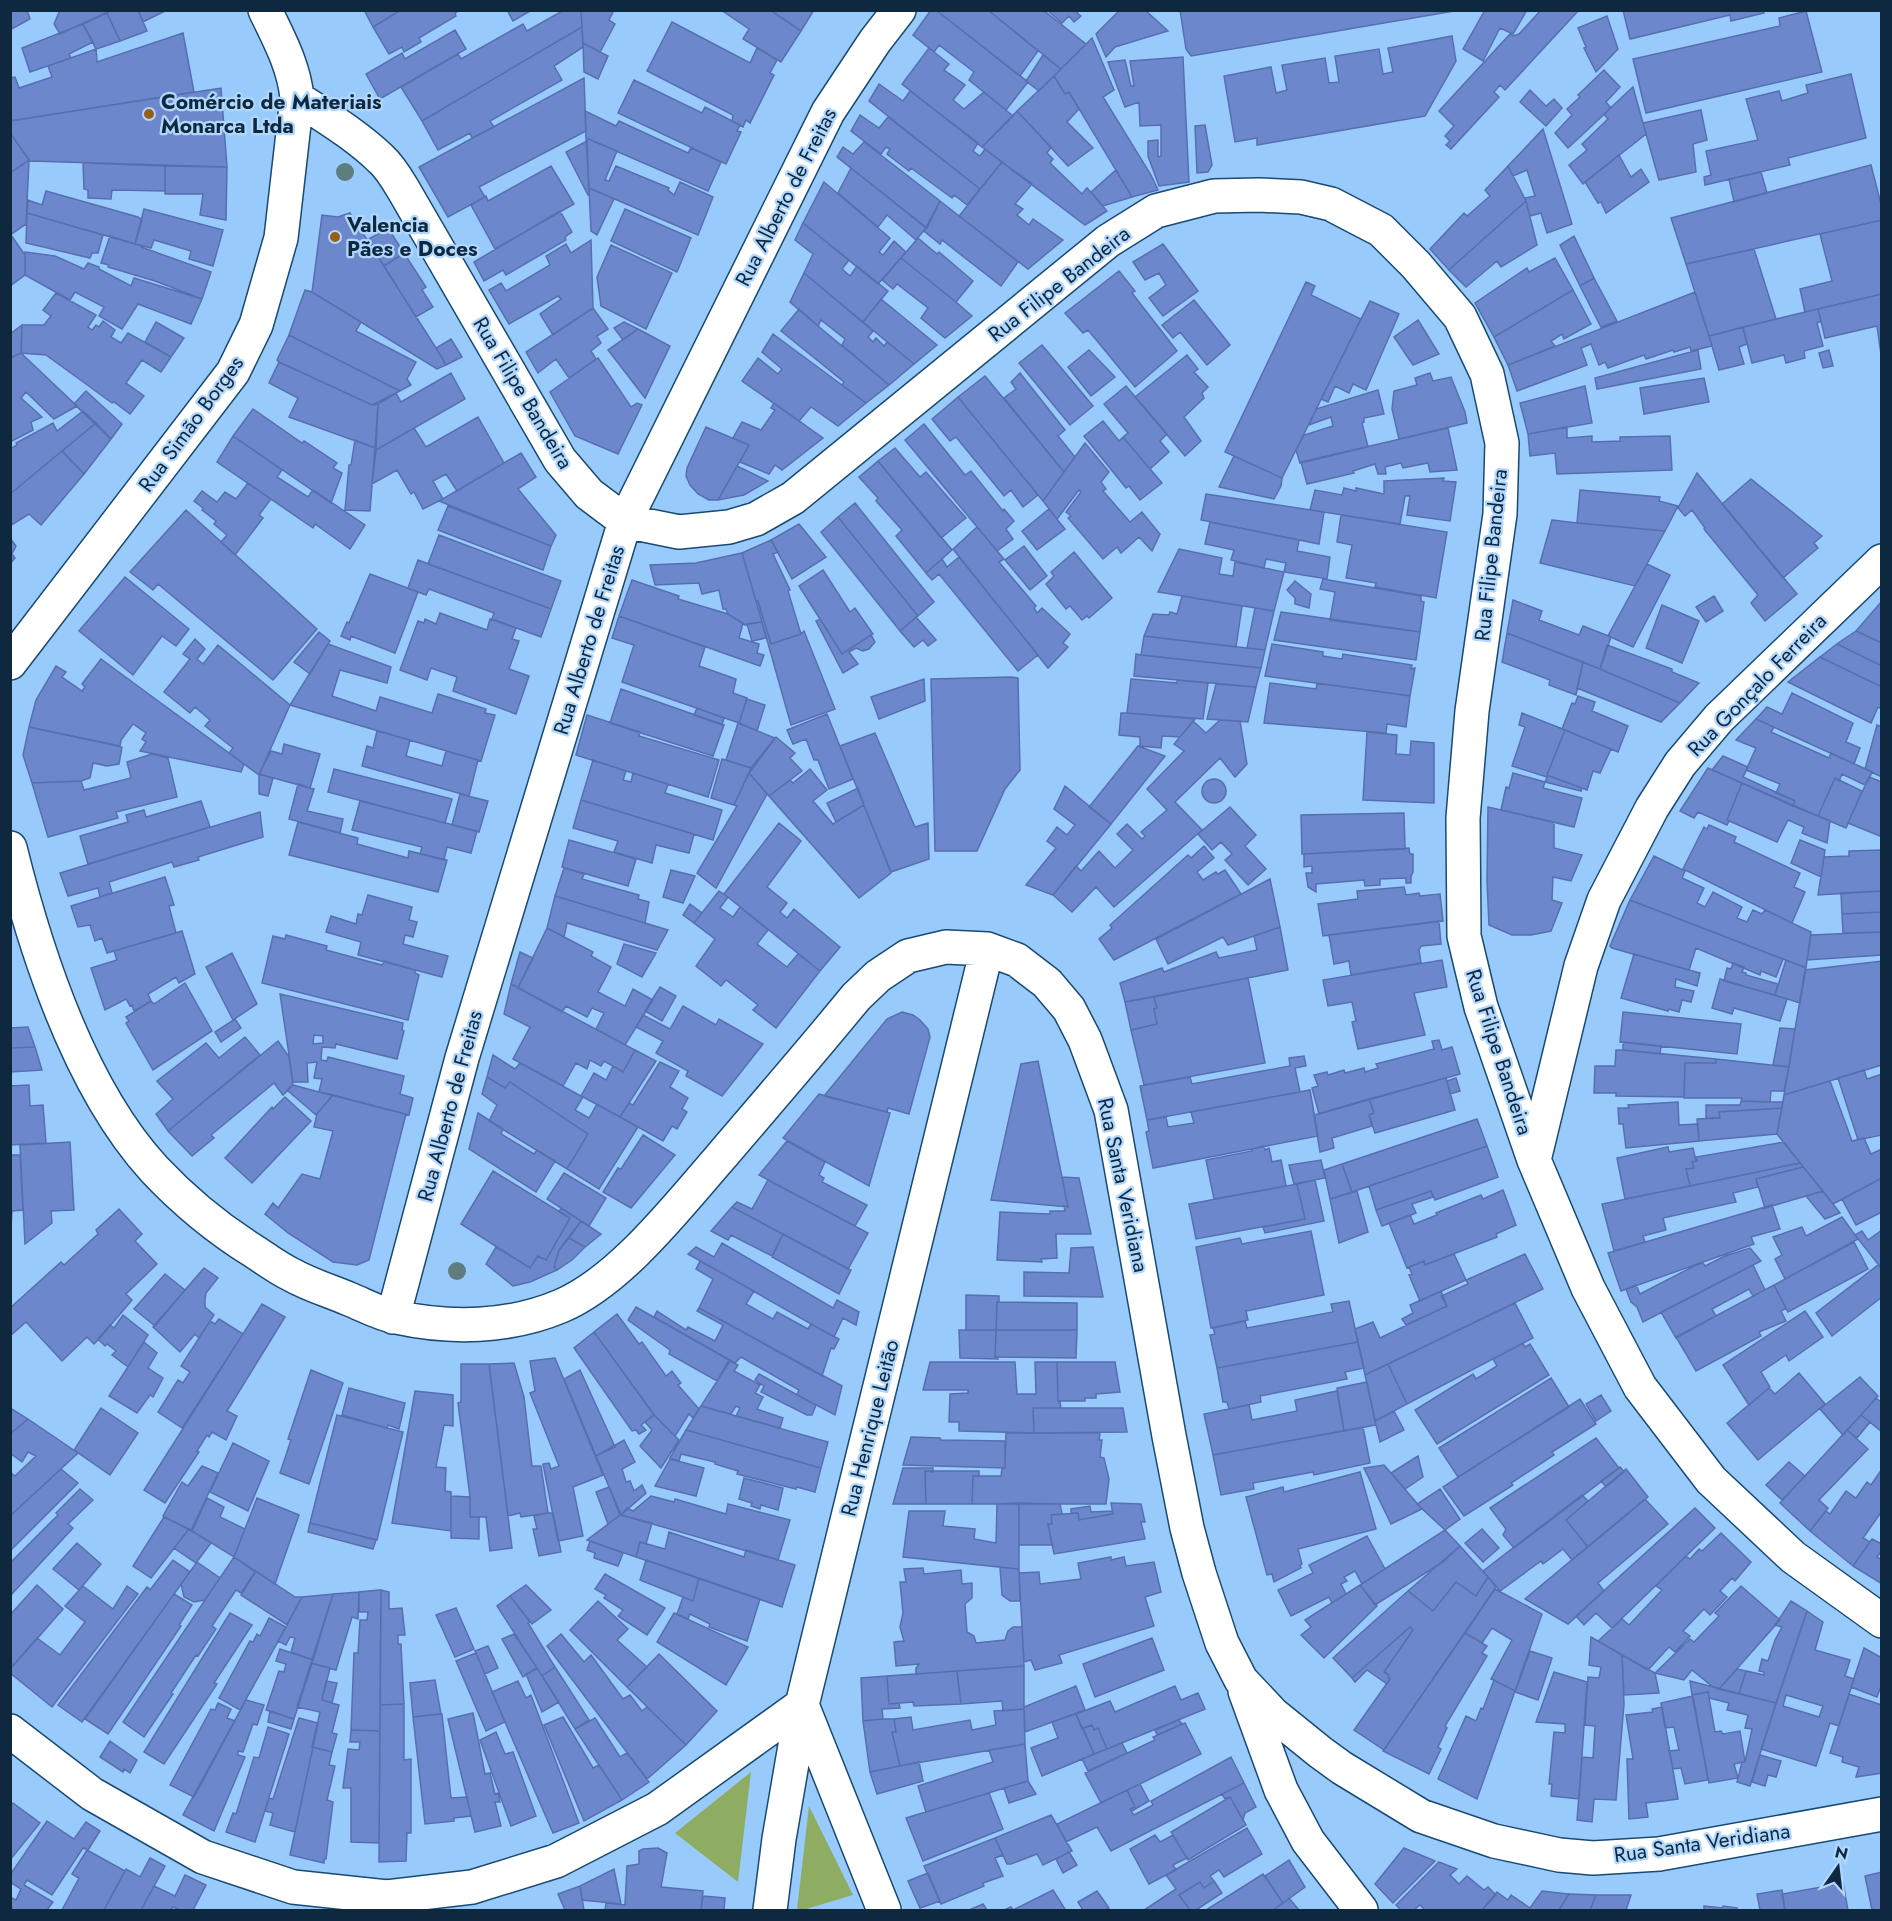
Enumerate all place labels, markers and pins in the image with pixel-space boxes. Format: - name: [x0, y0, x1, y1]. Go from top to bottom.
- place label: Comércio de Materiais Monarca Ltda: [161, 87, 382, 141]
- marker: Comércio de Materiais Monarca Ltda: [142, 107, 156, 121]
- place label: Valencia Pães e Doces: [346, 210, 478, 264]
- marker: Valencia Pães e Doces: [328, 230, 342, 244]

